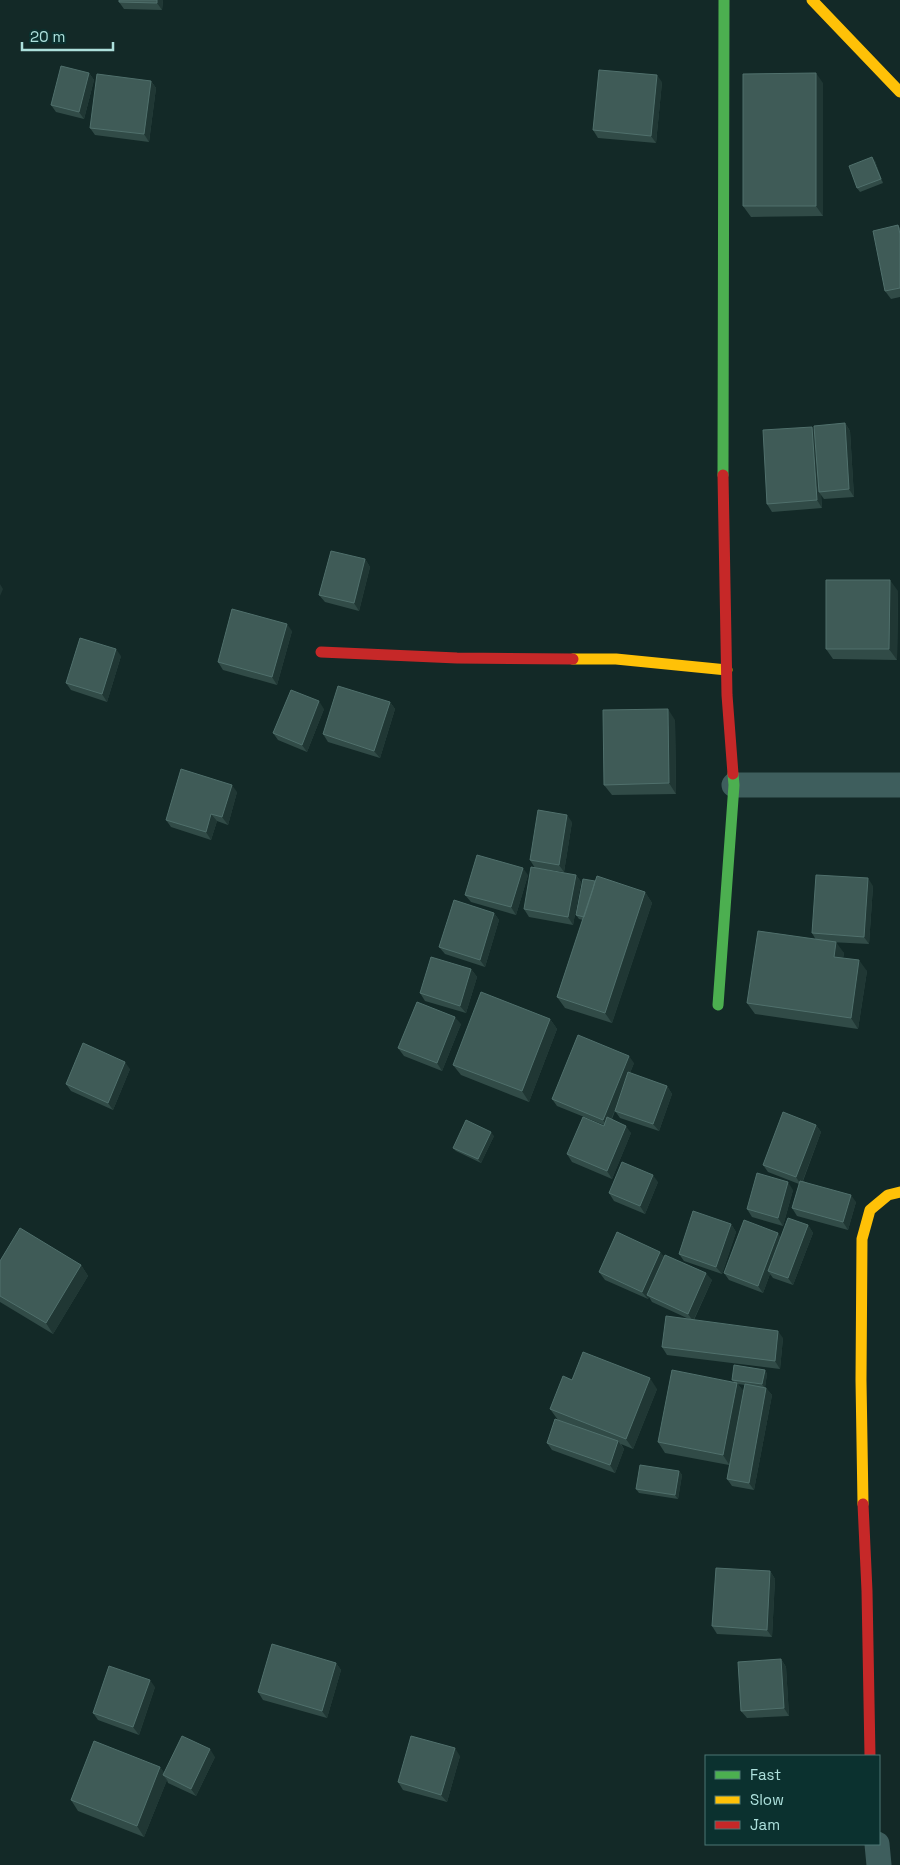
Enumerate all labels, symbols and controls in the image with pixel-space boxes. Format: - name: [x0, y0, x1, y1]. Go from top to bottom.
- scale bar: [22, 20, 114, 52]
- text: 20 m: [30, 27, 65, 46]
- legend: [705, 1755, 880, 1845]
- text: Fast: [750, 1765, 781, 1784]
- text: Slow: [750, 1790, 784, 1809]
- text: Jam: [750, 1815, 780, 1834]

